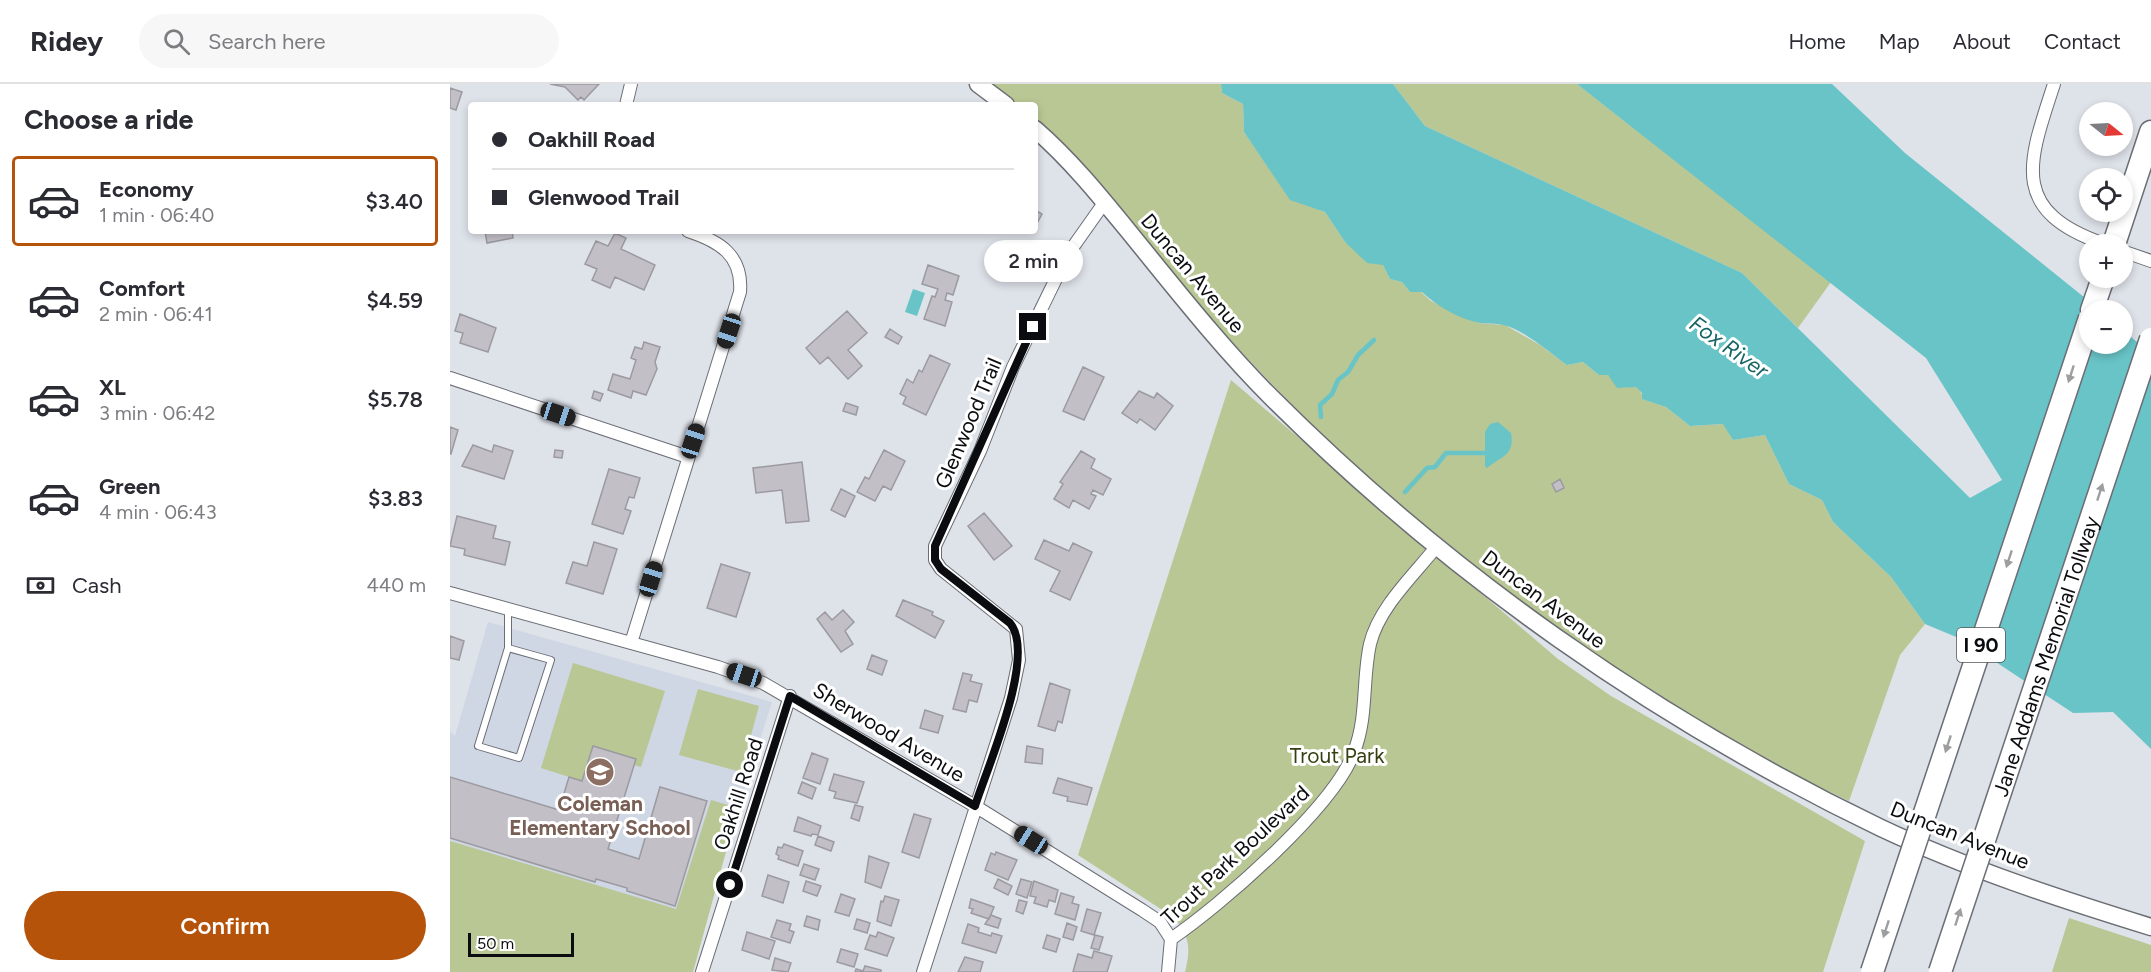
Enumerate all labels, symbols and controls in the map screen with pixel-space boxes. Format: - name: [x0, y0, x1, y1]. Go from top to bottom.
- search box: [139, 14, 559, 68]
- text: Ridey: [30, 24, 103, 58]
- icon: search: [160, 25, 193, 58]
- text: Search here: [208, 28, 326, 55]
- text: Home: [1789, 29, 1846, 54]
- text: Map: [1879, 29, 1920, 54]
- text: About: [1953, 29, 2011, 54]
- text: Contact: [2044, 29, 2121, 54]
- north arrow: [2079, 102, 2133, 156]
- map controls: [2079, 102, 2133, 354]
- text: Choose a ride: [24, 103, 193, 136]
- text: Oakhill Road: [528, 126, 655, 153]
- button: locate: [2079, 168, 2133, 222]
- icon: car: [27, 174, 81, 228]
- text: Economy: [99, 176, 194, 203]
- text: Glenwood Trail: [528, 184, 679, 211]
- text: $3.40: [365, 188, 423, 215]
- text: 1 min · 06:40: [99, 203, 214, 227]
- street label: Duncan Avenue: [1136, 208, 1250, 338]
- button: +: [2079, 234, 2133, 288]
- callout: 2 min: [984, 240, 1082, 282]
- text: 2 min: [1009, 249, 1058, 273]
- icon: car: [27, 273, 81, 327]
- text: Comfort: [99, 275, 185, 302]
- text: $4.59: [366, 287, 423, 314]
- button: −: [2079, 300, 2133, 354]
- text: 2 min · 06:41: [99, 302, 213, 326]
- water label: Fox River: [1684, 310, 1775, 385]
- car: [715, 311, 743, 351]
- route end: [1019, 313, 1046, 340]
- street label: Glenwood Trail: [929, 354, 1007, 492]
- one-way arrow: [2066, 365, 2075, 383]
- icon: car: [27, 372, 81, 426]
- text: XL: [99, 374, 126, 401]
- text: $5.78: [367, 386, 423, 413]
- car: [538, 400, 578, 428]
- text: 3 min · 06:42: [99, 401, 215, 425]
- car: [679, 421, 707, 461]
- icon: car: [27, 471, 81, 525]
- text: Green: [99, 473, 161, 500]
- one-way arrow: [2095, 483, 2105, 501]
- text: $3.83: [368, 485, 423, 512]
- text: 4 min · 06:43: [99, 500, 217, 524]
- street label: Jane Addams Memorial Tollway: [1987, 513, 2104, 799]
- street label: Duncan Avenue: [1477, 545, 1611, 653]
- one-way arrow: [2004, 550, 2014, 568]
- car: [637, 559, 665, 599]
- icon: cash: [24, 569, 57, 602]
- text: Cash: [72, 572, 122, 599]
- text: 440 m: [366, 573, 426, 597]
- road number: I 90: [1957, 628, 2005, 662]
- car: [724, 661, 764, 689]
- street label: Sherwood Avenue: [809, 677, 969, 787]
- street label: Oakhill Road: [708, 735, 768, 853]
- one-way arrow: [1942, 735, 1952, 753]
- park label: Trout Park: [1290, 743, 1385, 768]
- school or university icon: Coleman Elementary School: [584, 756, 616, 788]
- street label: Trout Park Boulevard: [1156, 780, 1314, 930]
- place label: Coleman Elementary School: [509, 791, 691, 840]
- street label: Duncan Avenue: [1887, 796, 2033, 874]
- car: [1011, 823, 1051, 857]
- route start: [716, 871, 743, 898]
- button: Confirm: [24, 891, 426, 960]
- one-way arrow: [1954, 907, 1964, 925]
- one-way arrow: [1881, 920, 1890, 938]
- scale bar: [468, 930, 574, 958]
- text: 50 m: [477, 934, 514, 953]

